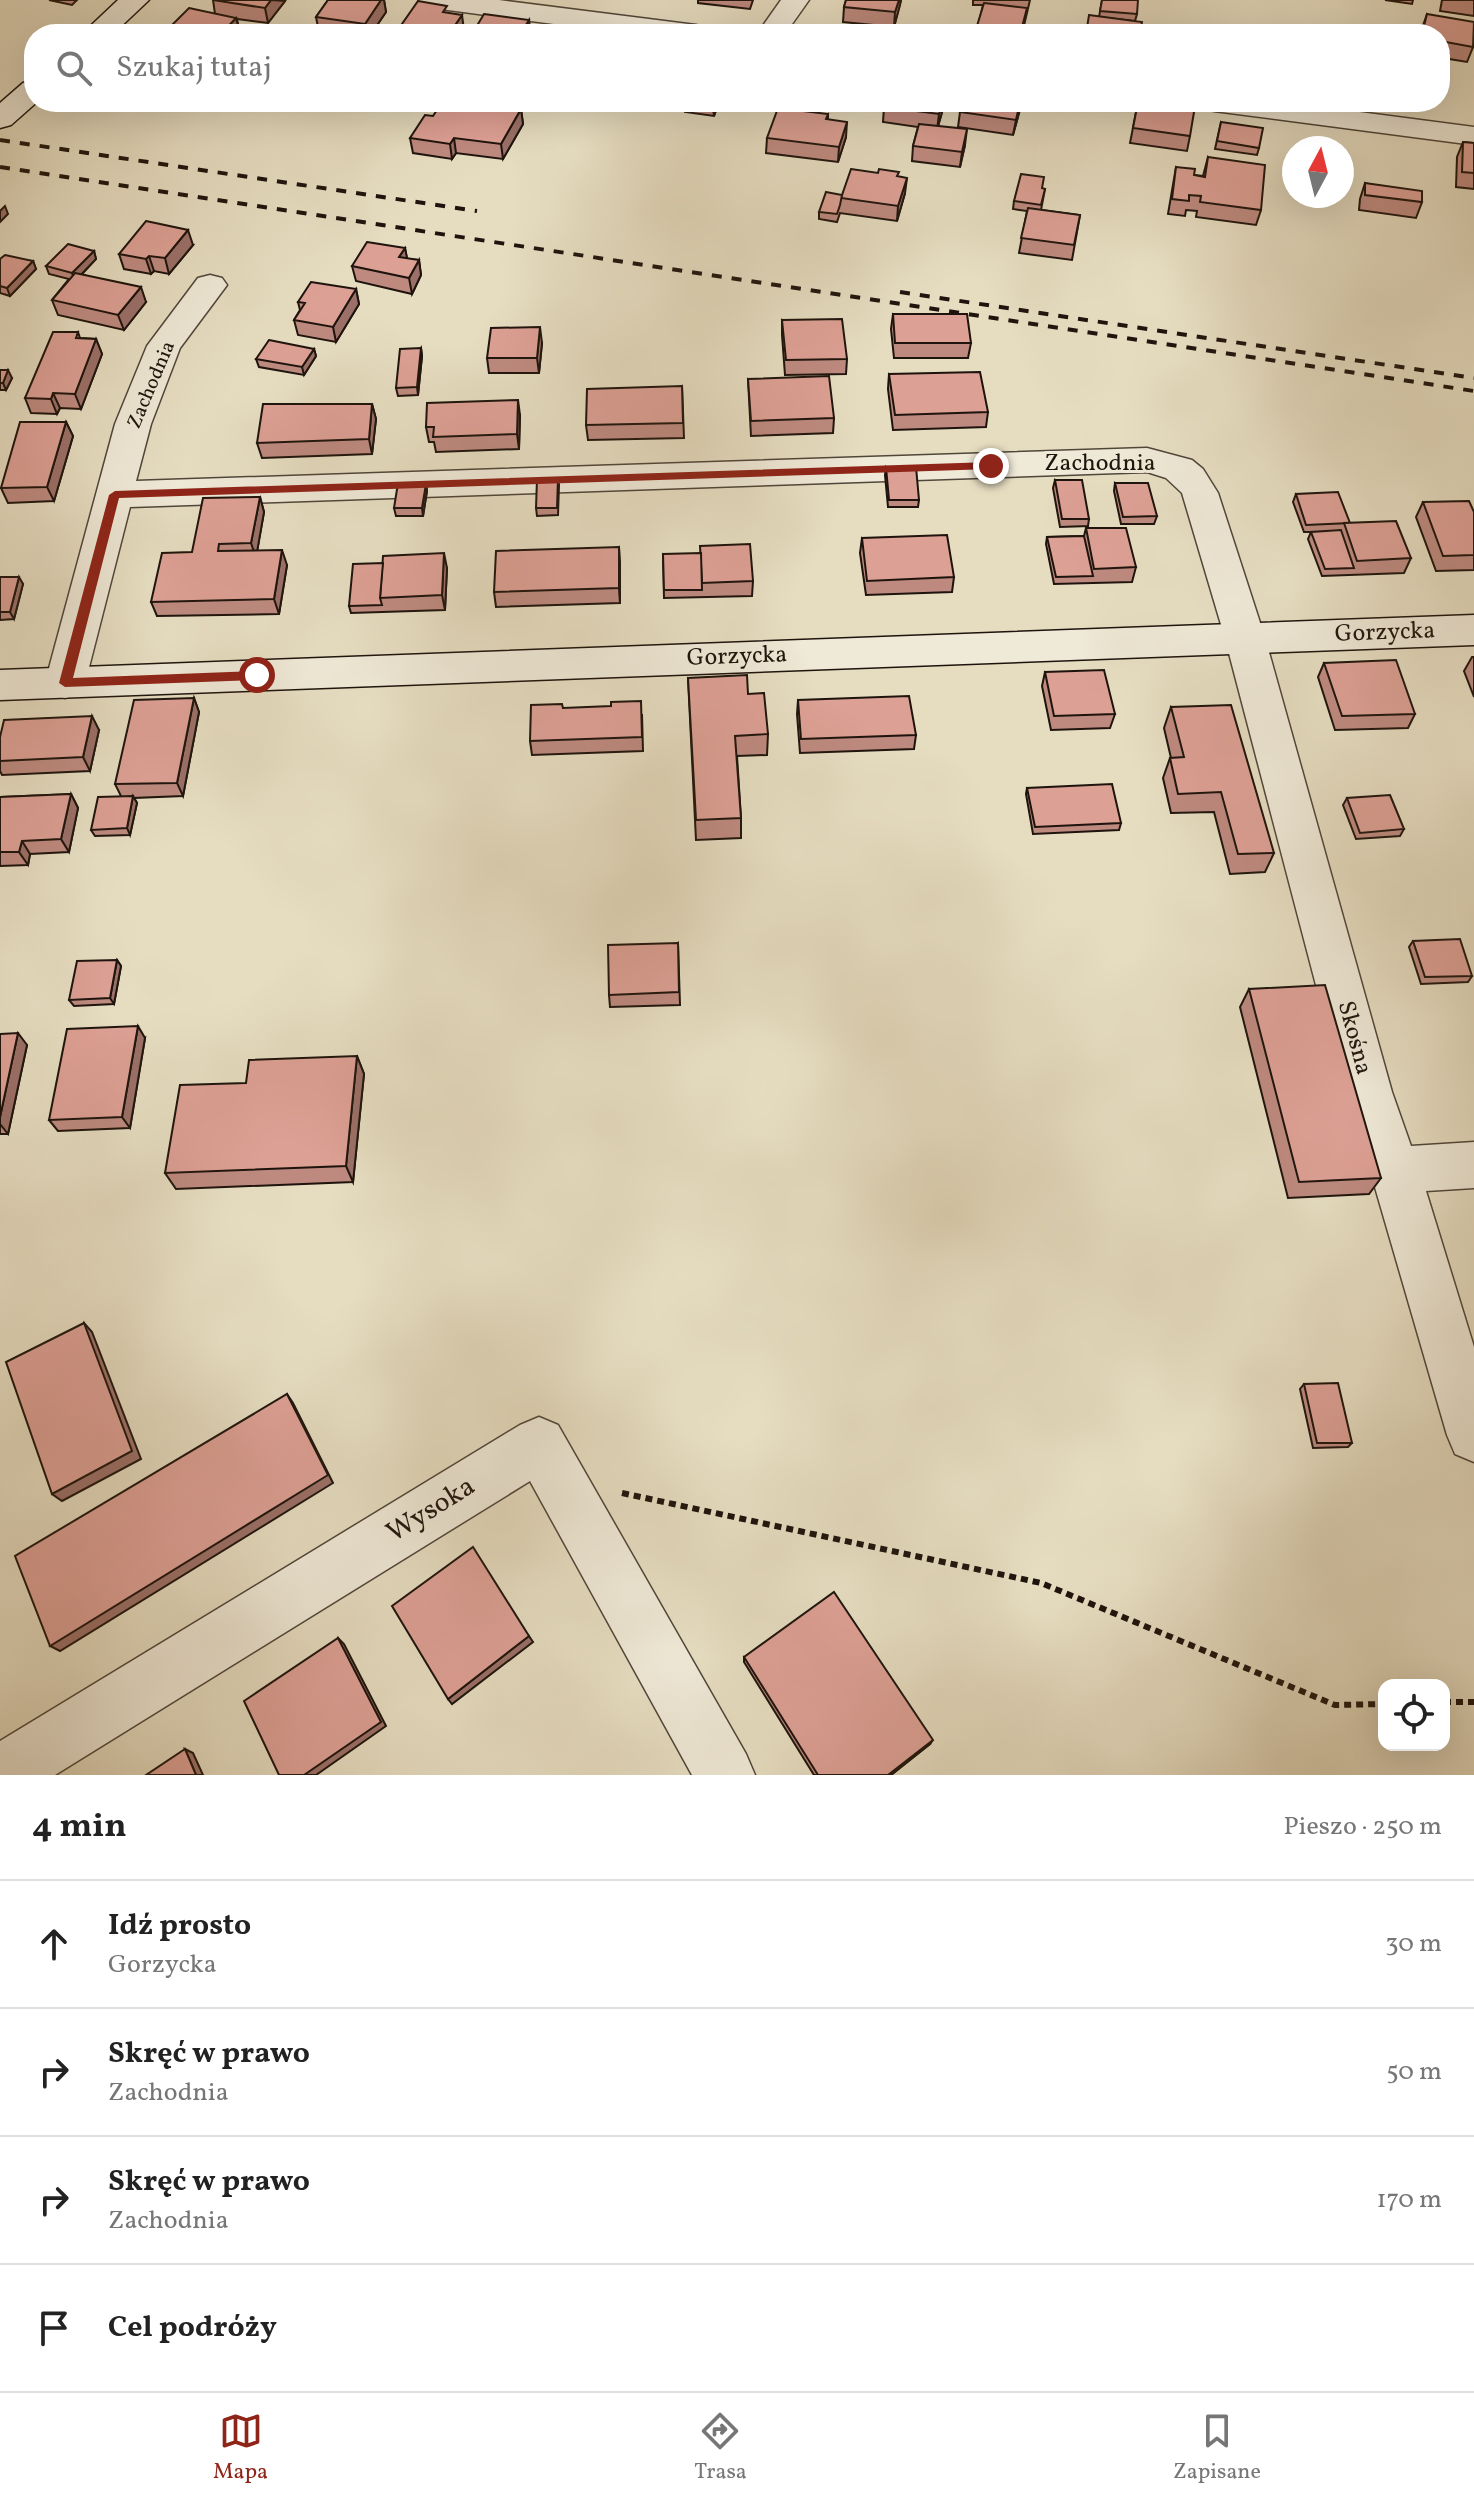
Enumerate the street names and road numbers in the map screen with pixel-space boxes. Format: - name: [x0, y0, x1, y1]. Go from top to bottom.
- street label: Zachodnia: [121, 337, 183, 433]
- street label: Zachodnia: [1044, 447, 1156, 481]
- street label: Gorzycka: [1334, 614, 1436, 652]
- street label: Gorzycka: [686, 638, 788, 676]
- street label: Skośna: [1328, 997, 1380, 1079]
- street label: Wysoka: [379, 1468, 483, 1552]

